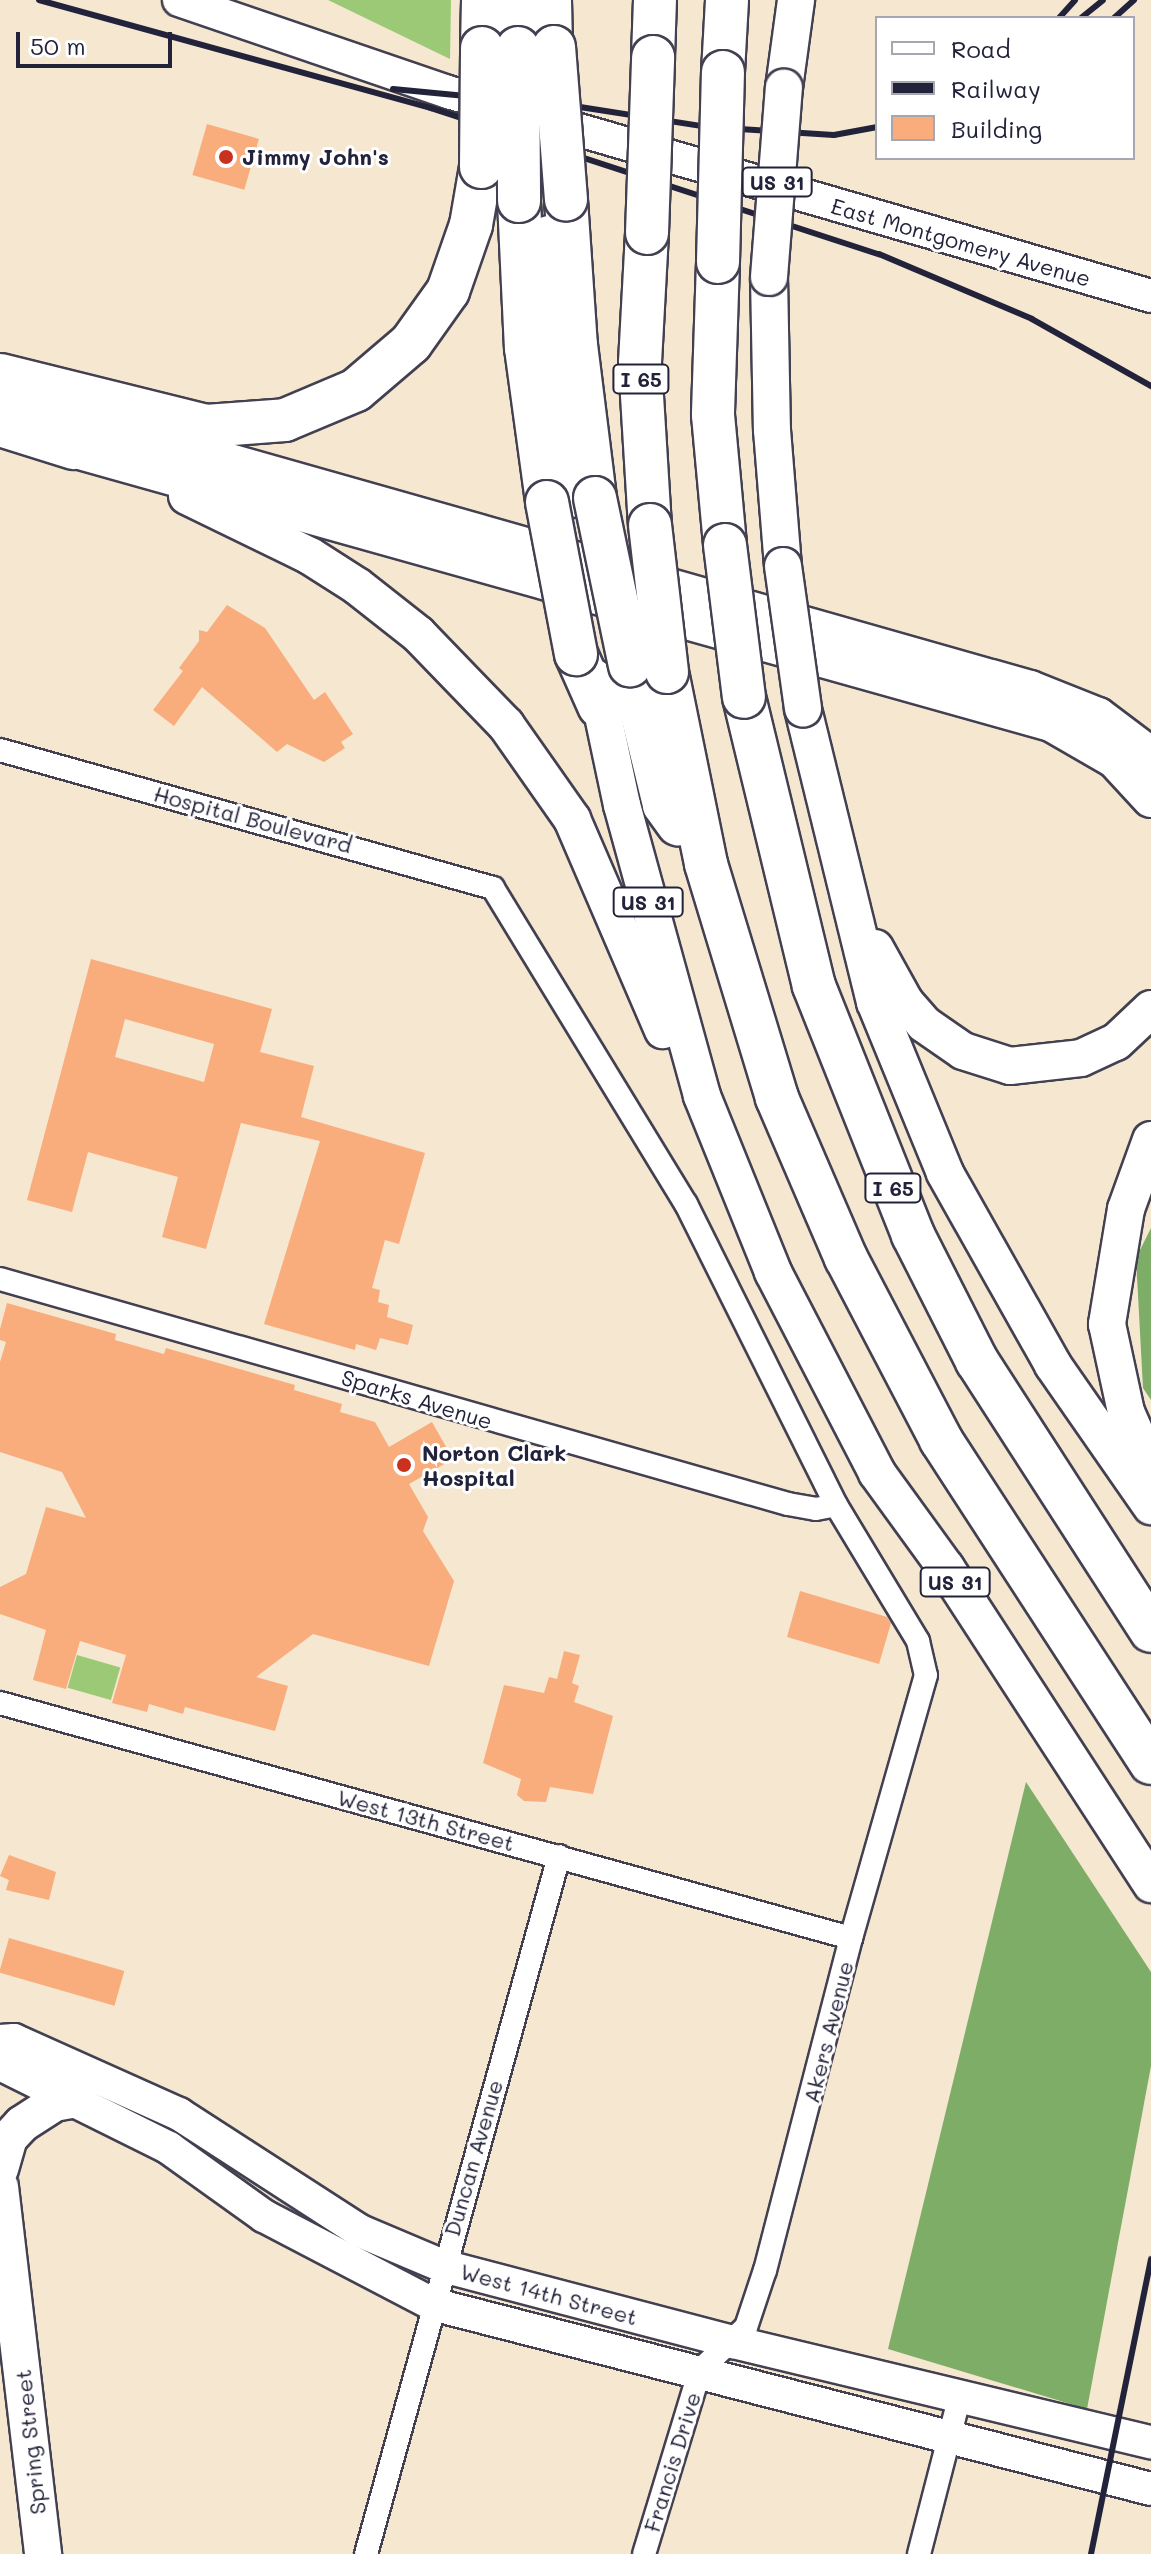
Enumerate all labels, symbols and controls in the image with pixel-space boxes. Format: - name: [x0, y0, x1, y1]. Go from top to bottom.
- scale bar: [20, 16, 176, 66]
- legend: [875, 16, 1135, 160]
- text: 50 m: [30, 30, 86, 61]
- text: Road: [951, 33, 1011, 64]
- text: Railway: [951, 73, 1041, 104]
- text: Building: [951, 113, 1042, 144]
- place label: Jimmy John's: [242, 144, 389, 170]
- marker: Jimmy John's: [217, 148, 235, 166]
- road number: US 31: [741, 166, 813, 198]
- street label: East Montgomery Avenue: [828, 192, 1094, 292]
- road number: I 65: [611, 363, 671, 395]
- street label: Hospital Boulevard: [151, 780, 355, 858]
- road number: US 31: [612, 886, 684, 918]
- road number: I 65: [863, 1172, 923, 1204]
- street label: Sparks Avenue: [338, 1364, 496, 1434]
- place label: Norton Clark Hospital: [422, 1439, 566, 1490]
- marker: Norton Clark Hospital: [393, 1454, 415, 1476]
- road number: US 31: [919, 1566, 991, 1598]
- street label: West 13th Street: [335, 1784, 517, 1856]
- street label: Akers Avenue: [798, 1958, 858, 2106]
- street label: Duncan Avenue: [438, 2077, 508, 2239]
- street label: West 14th Street: [458, 2258, 640, 2330]
- street label: Spring Street: [9, 2368, 51, 2516]
- street label: Francis Drive: [638, 2389, 706, 2535]

